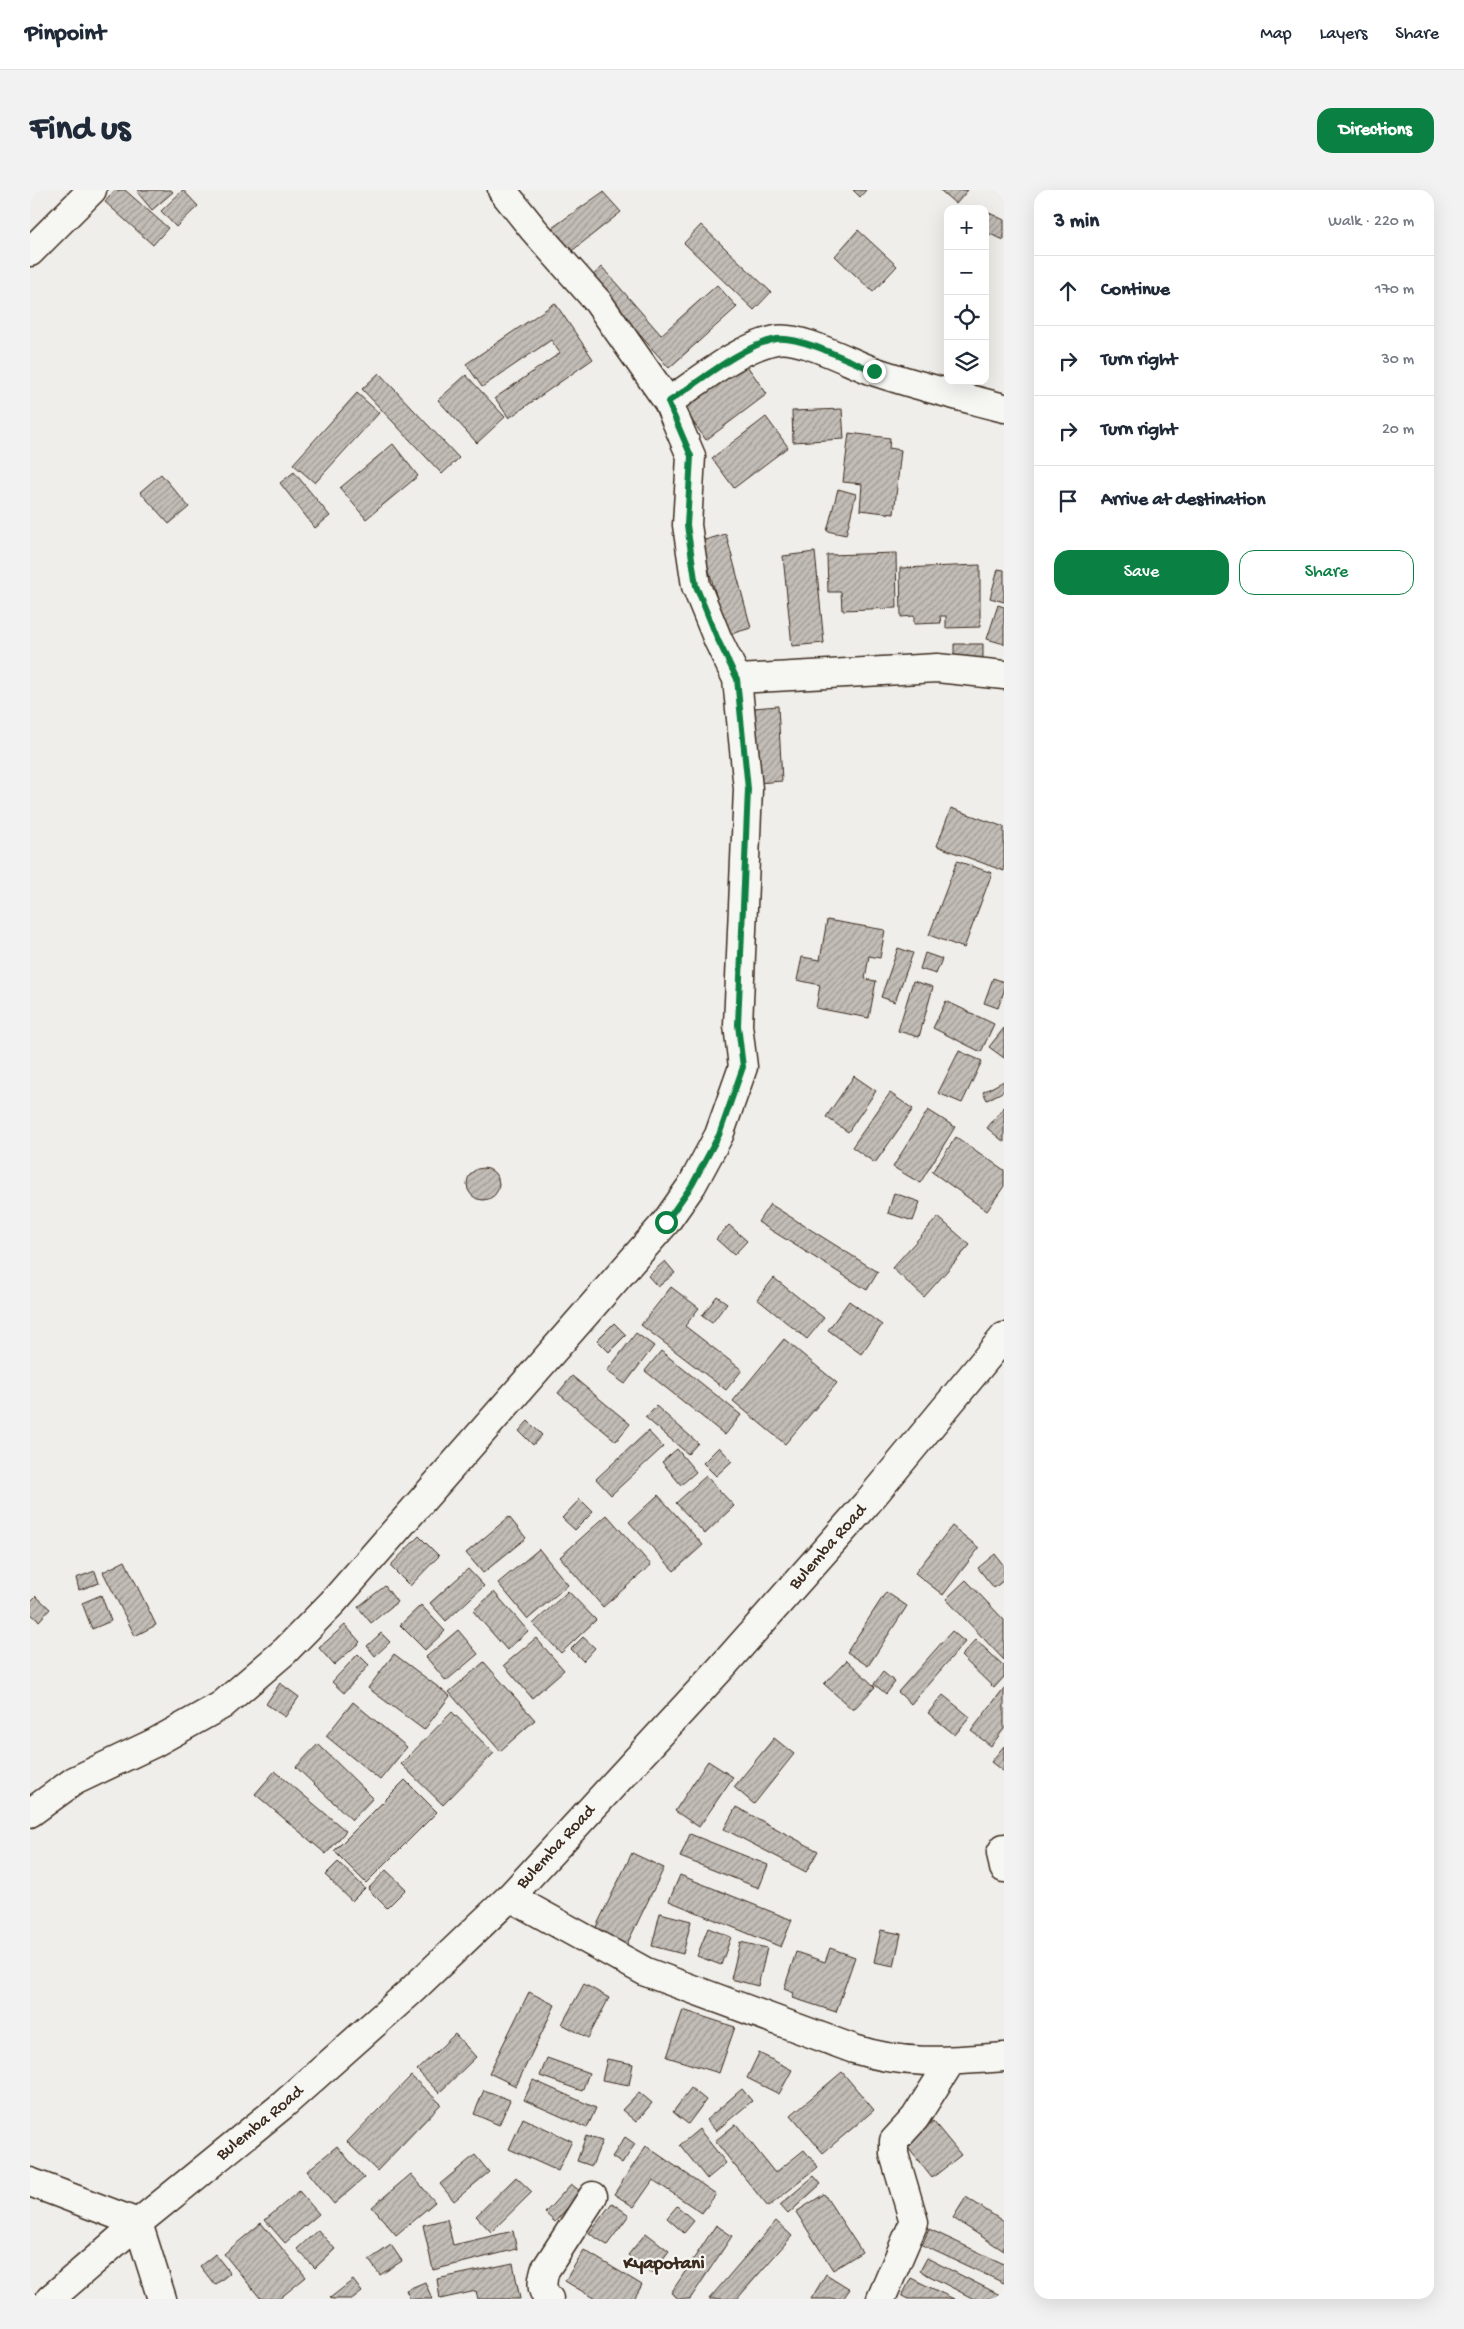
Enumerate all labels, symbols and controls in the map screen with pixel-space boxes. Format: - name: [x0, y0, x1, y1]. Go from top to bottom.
- text: Pinpoint: [25, 20, 106, 49]
- text: Map: [1260, 24, 1292, 45]
- text: Layers: [1320, 24, 1367, 45]
- text: Share: [1395, 24, 1439, 45]
- button: Directions: [1317, 108, 1434, 153]
- text: Find us: [30, 110, 130, 151]
- map controls: [944, 205, 989, 385]
- button: +: [944, 205, 989, 250]
- text: 3 min: [1054, 210, 1099, 235]
- text: Walk · 220 m: [1328, 213, 1414, 232]
- button: −: [944, 250, 989, 295]
- icon: ahead: [1054, 277, 1082, 305]
- text: Continue: [1101, 279, 1170, 302]
- text: 170 m: [1375, 281, 1414, 300]
- button: locate: [944, 295, 989, 340]
- button: layers: [944, 340, 989, 385]
- icon: right: [1054, 347, 1082, 375]
- text: Turn right: [1101, 349, 1177, 372]
- text: 30 m: [1381, 351, 1414, 370]
- route end: [863, 360, 886, 383]
- icon: right: [1054, 417, 1082, 445]
- text: Turn right: [1101, 419, 1177, 442]
- text: 20 m: [1382, 421, 1414, 440]
- icon: arrive: [1054, 487, 1082, 515]
- text: Arrive at destination: [1101, 489, 1265, 512]
- button: Save: [1054, 550, 1229, 595]
- button: Share: [1239, 550, 1414, 595]
- route start: [655, 1211, 678, 1234]
- street label: Bulemba Road: [784, 1499, 872, 1595]
- street label: Bulemba Road: [511, 1800, 601, 1894]
- street label: Bulemba Road: [212, 2080, 309, 2166]
- district label: Kyapotani: [622, 2253, 705, 2276]

